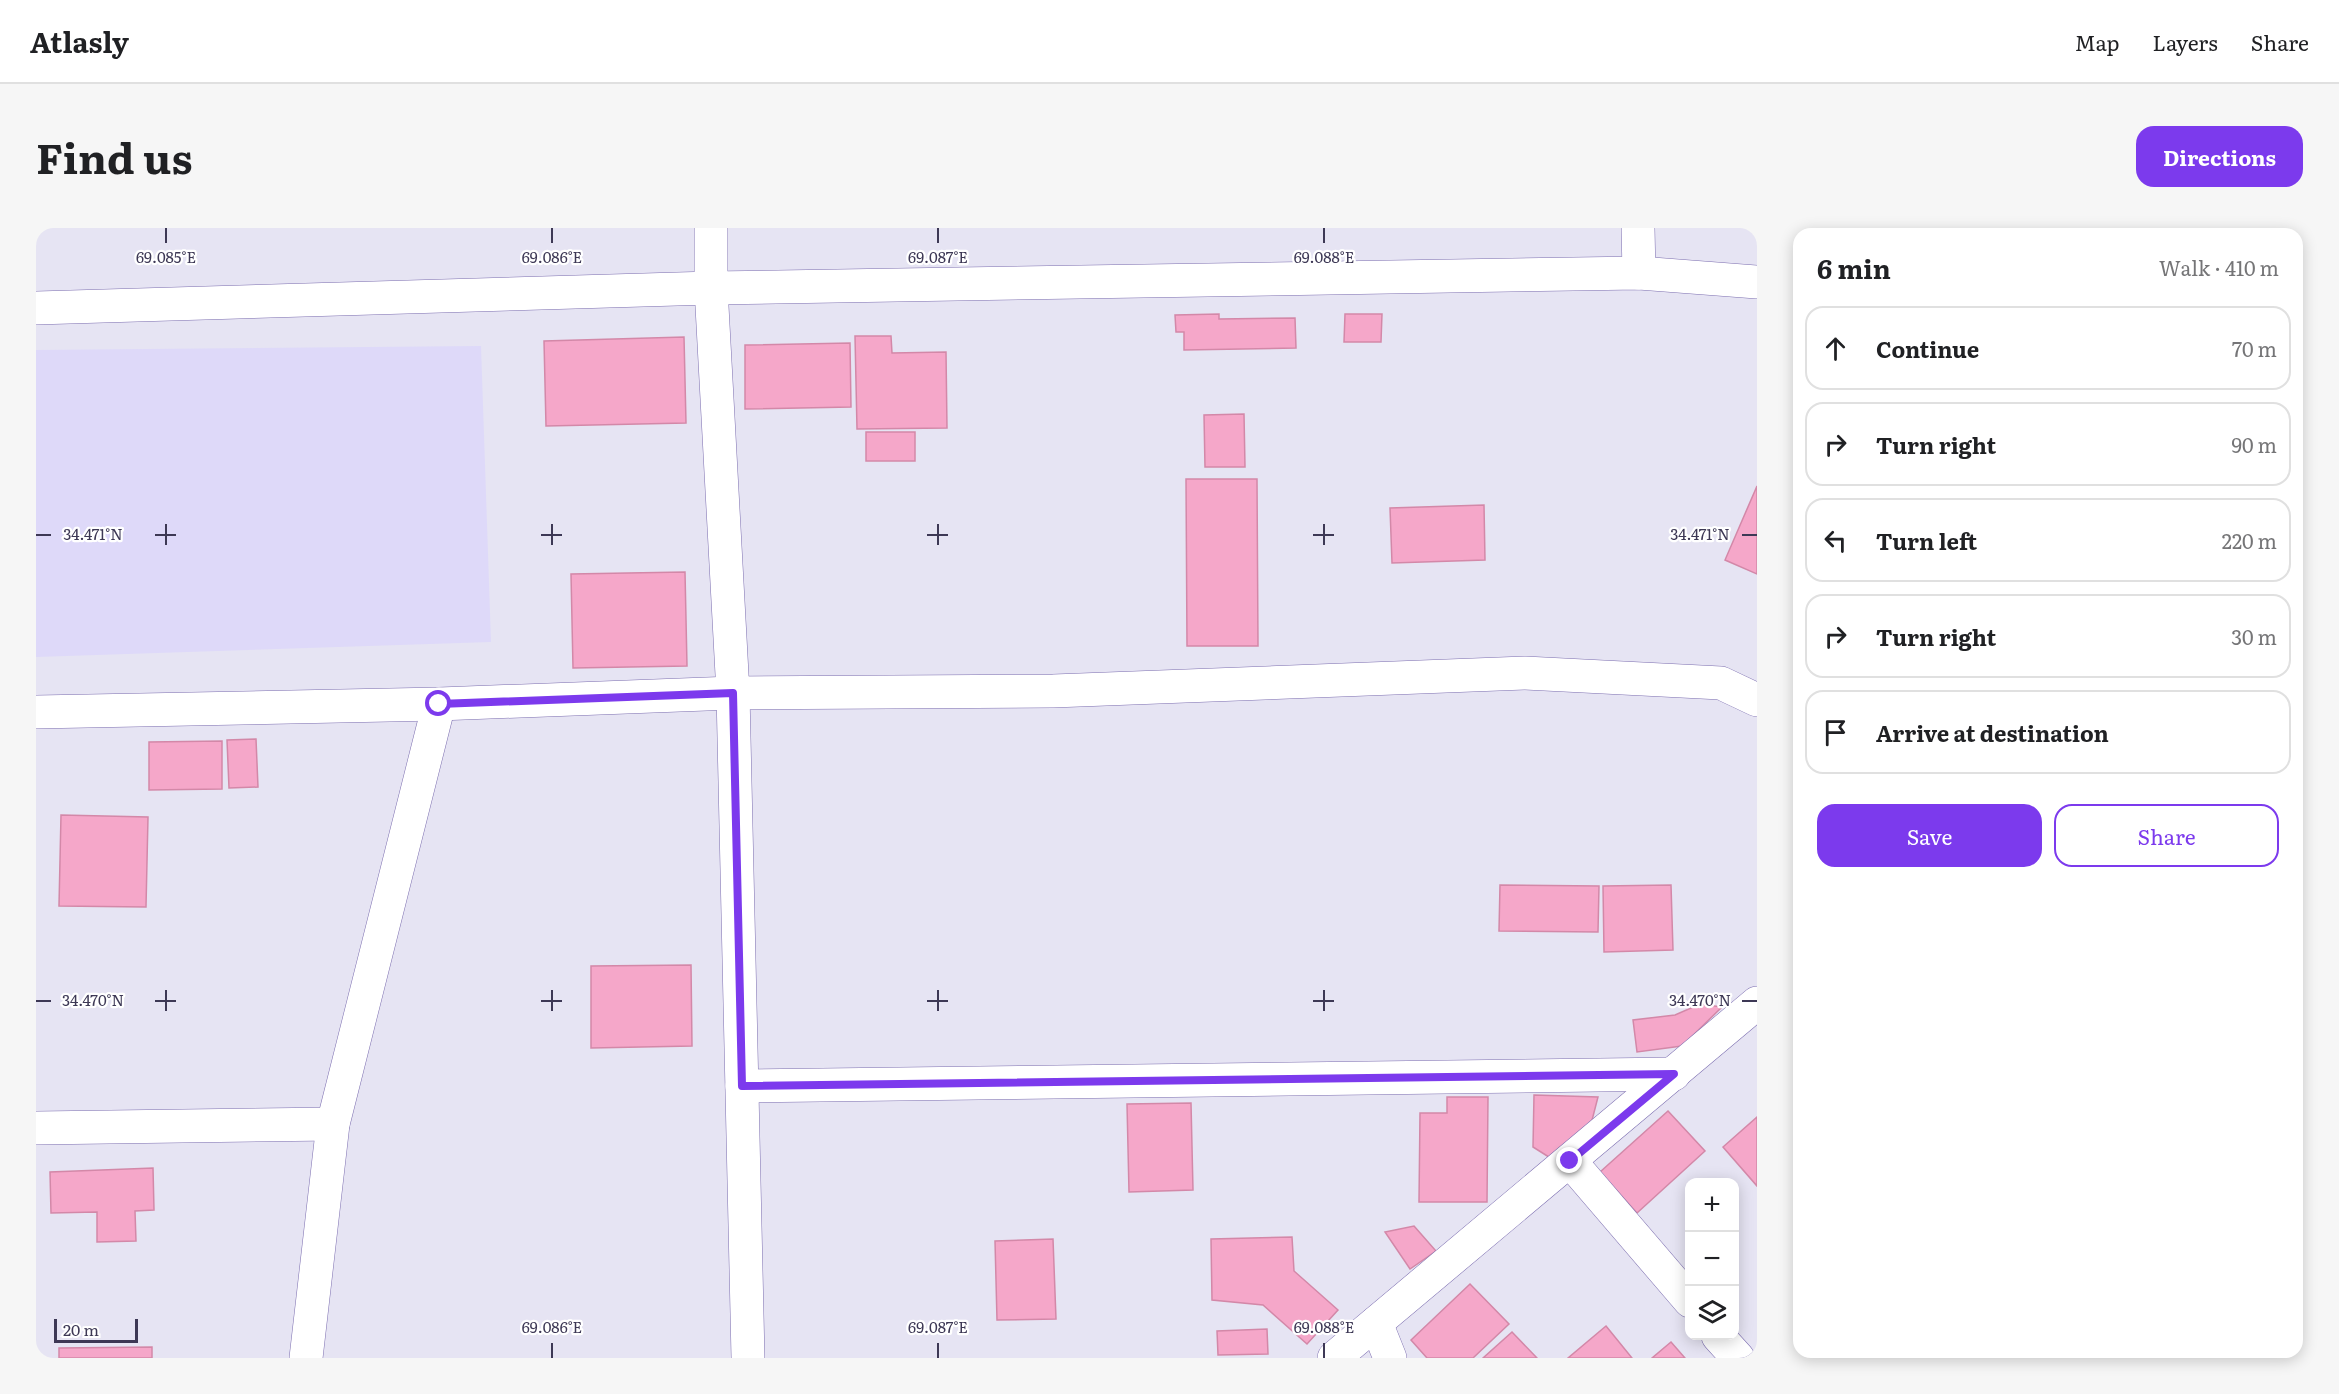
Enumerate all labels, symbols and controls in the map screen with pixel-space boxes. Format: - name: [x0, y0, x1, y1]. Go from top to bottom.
- text: Atlasly: [30, 20, 129, 62]
- text: Map: [2075, 26, 2120, 57]
- text: Layers: [2153, 26, 2218, 57]
- text: Share: [2251, 26, 2309, 57]
- text: Find us: [36, 125, 193, 187]
- button: Directions: [2136, 126, 2303, 187]
- text: 69.085°E: [136, 245, 196, 268]
- text: 69.086°E: [522, 245, 582, 268]
- text: 69.087°E: [908, 245, 968, 268]
- text: 69.088°E: [1294, 245, 1354, 268]
- text: 6 min: [1817, 248, 1891, 287]
- text: Walk · 410 m: [2159, 252, 2279, 282]
- icon: ahead: [1819, 332, 1852, 365]
- text: Continue: [1876, 332, 1979, 365]
- text: 70 m: [2232, 333, 2277, 363]
- icon: right: [1819, 428, 1852, 461]
- text: Turn right: [1876, 428, 1996, 461]
- text: 90 m: [2232, 429, 2277, 459]
- text: 34.471°N: [63, 522, 123, 545]
- text: 34.471°N: [1670, 522, 1730, 545]
- icon: left: [1819, 524, 1852, 557]
- text: Turn left: [1876, 524, 1977, 557]
- text: 220 m: [2222, 525, 2277, 555]
- icon: right: [1819, 620, 1852, 653]
- text: Turn right: [1876, 620, 1996, 653]
- text: 30 m: [2231, 621, 2277, 651]
- route start: [425, 690, 451, 716]
- icon: arrive: [1819, 716, 1852, 749]
- text: Arrive at destination: [1876, 716, 2109, 749]
- button: Save: [1817, 804, 2042, 867]
- button: Share: [2054, 804, 2279, 867]
- text: 34.470°N: [62, 988, 124, 1011]
- text: 34.470°N: [1669, 988, 1731, 1011]
- route end: [1556, 1147, 1582, 1173]
- map controls: [1685, 1178, 1739, 1340]
- button: +: [1685, 1178, 1739, 1232]
- button: −: [1685, 1232, 1739, 1286]
- button: layers: [1685, 1286, 1739, 1340]
- text: 69.086°E: [522, 1315, 582, 1338]
- text: 69.087°E: [908, 1315, 968, 1338]
- text: 69.088°E: [1294, 1315, 1354, 1338]
- scale bar: [54, 1316, 138, 1344]
- text: 20 m: [63, 1317, 99, 1341]

